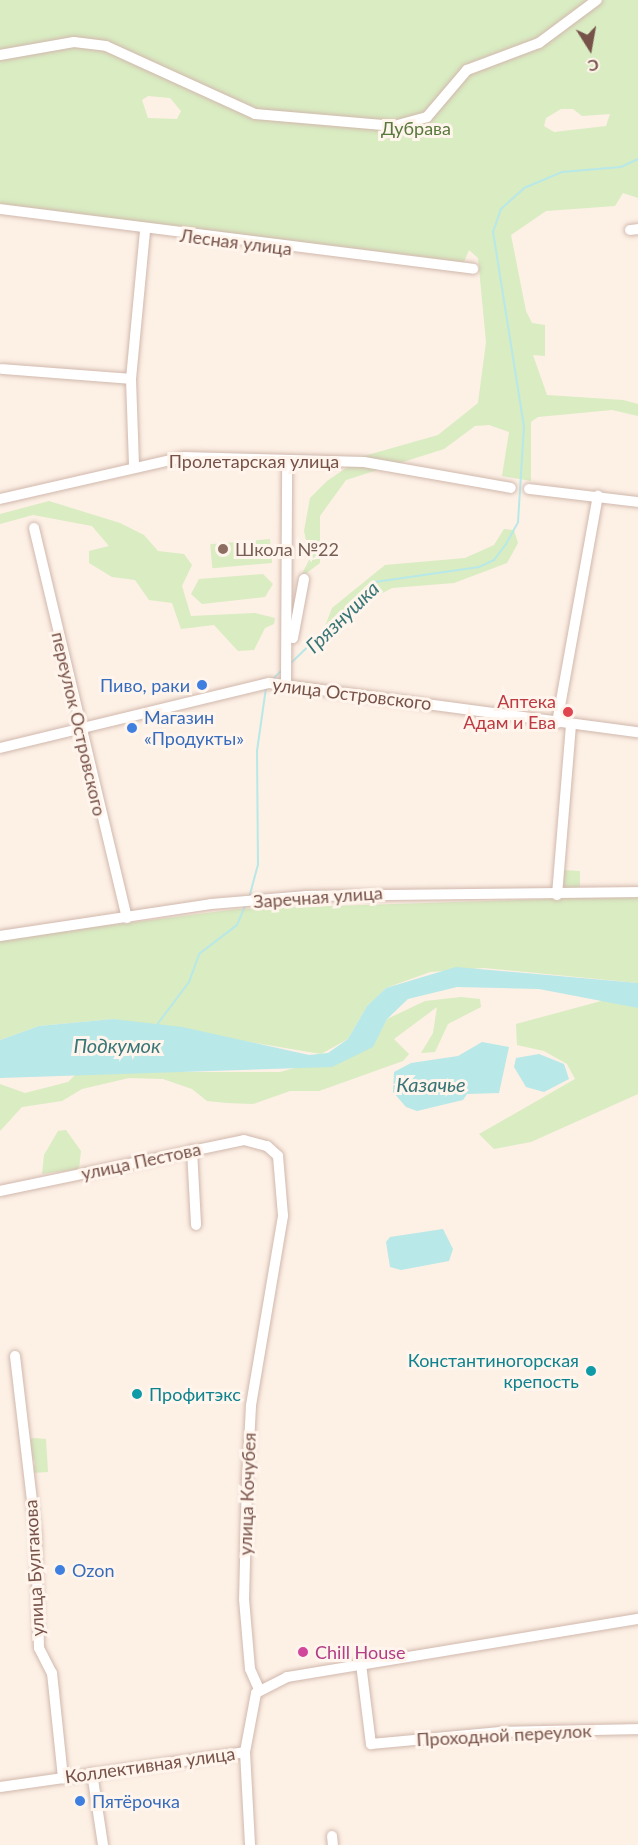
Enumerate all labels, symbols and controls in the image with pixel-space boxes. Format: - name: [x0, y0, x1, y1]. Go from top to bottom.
- north arrow: [560, 18, 620, 78]
- text: С: [587, 56, 601, 76]
- park label: Дубрава: [381, 117, 451, 139]
- street label: Лесная улица: [179, 224, 293, 260]
- street label: Пролетарская улица: [169, 450, 339, 472]
- place label: Школа №22: [235, 538, 339, 560]
- marker: Школа №22: [216, 542, 230, 556]
- water label: Грязнушка: [300, 576, 384, 658]
- street label: переулок Островского: [47, 630, 111, 818]
- place label: Пиво, раки: [100, 674, 190, 696]
- street label: улица Островского: [271, 674, 433, 714]
- marker: Пиво, раки: [195, 678, 209, 692]
- place label: Аптека Адам и Ева: [463, 691, 556, 734]
- marker: Аптека Адам и Ева: [561, 705, 575, 719]
- place label: Магазин «Продукты»: [144, 707, 244, 750]
- marker: Магазин «Продукты»: [125, 721, 139, 735]
- street label: Заречная улица: [253, 882, 383, 912]
- water label: Подкумок: [73, 1033, 161, 1057]
- water label: Казачье: [396, 1072, 466, 1096]
- street label: улица Пестова: [79, 1138, 203, 1184]
- place label: Константиногорская крепость: [408, 1350, 579, 1392]
- marker: Константиногорская крепость: [584, 1364, 598, 1378]
- place label: Профитэкс: [149, 1383, 241, 1405]
- marker: Профитэкс: [130, 1387, 144, 1401]
- street label: улица Кочубея: [234, 1432, 260, 1556]
- street label: улица Булгакова: [20, 1499, 48, 1637]
- place label: Ozon: [72, 1559, 114, 1581]
- marker: Ozon: [53, 1563, 67, 1577]
- place label: Chill House: [315, 1641, 405, 1663]
- marker: Chill House: [296, 1645, 310, 1659]
- street label: Проходной переулок: [416, 1720, 592, 1750]
- street label: Коллективная улица: [64, 1742, 236, 1788]
- place label: Пятёрочка: [92, 1790, 180, 1812]
- marker: Пятёрочка: [73, 1794, 87, 1808]

